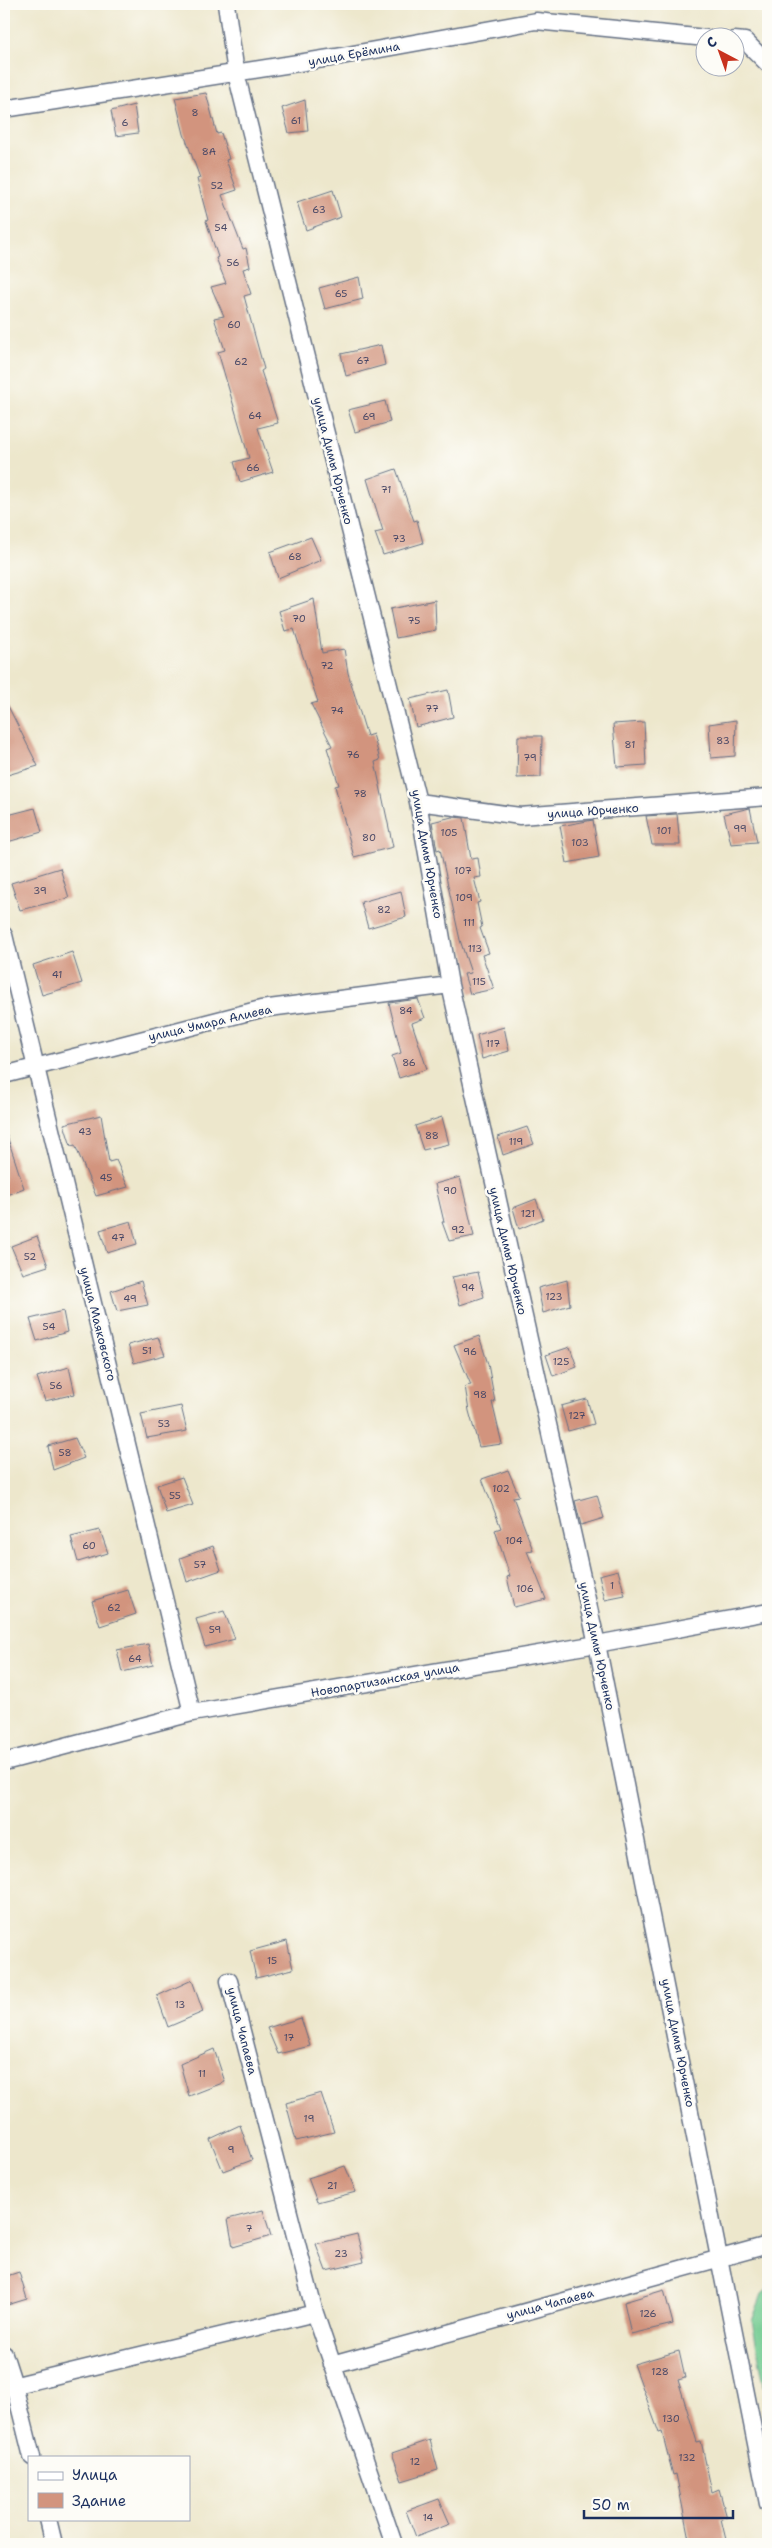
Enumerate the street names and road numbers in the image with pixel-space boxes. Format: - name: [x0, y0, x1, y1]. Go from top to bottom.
- street label: улица Ерёмина: [307, 38, 401, 70]
- street label: улица Димы Юрченко: [309, 396, 357, 526]
- street label: улица Димы Юрченко: [408, 788, 446, 920]
- street label: улица Юрченко: [547, 800, 639, 822]
- street label: улица Умара Алиева: [147, 1001, 274, 1045]
- street label: улица Димы Юрченко: [485, 1185, 531, 1317]
- street label: улица Маяковского: [76, 1265, 120, 1383]
- street label: улица Димы Юрченко: [576, 1580, 618, 1712]
- street label: Новопартизанская улица: [309, 1659, 461, 1701]
- street label: улица Димы Юрченко: [658, 1977, 698, 2109]
- street label: улица Чапаева: [223, 1986, 261, 2077]
- street label: улица Чапаева: [505, 2285, 596, 2323]

